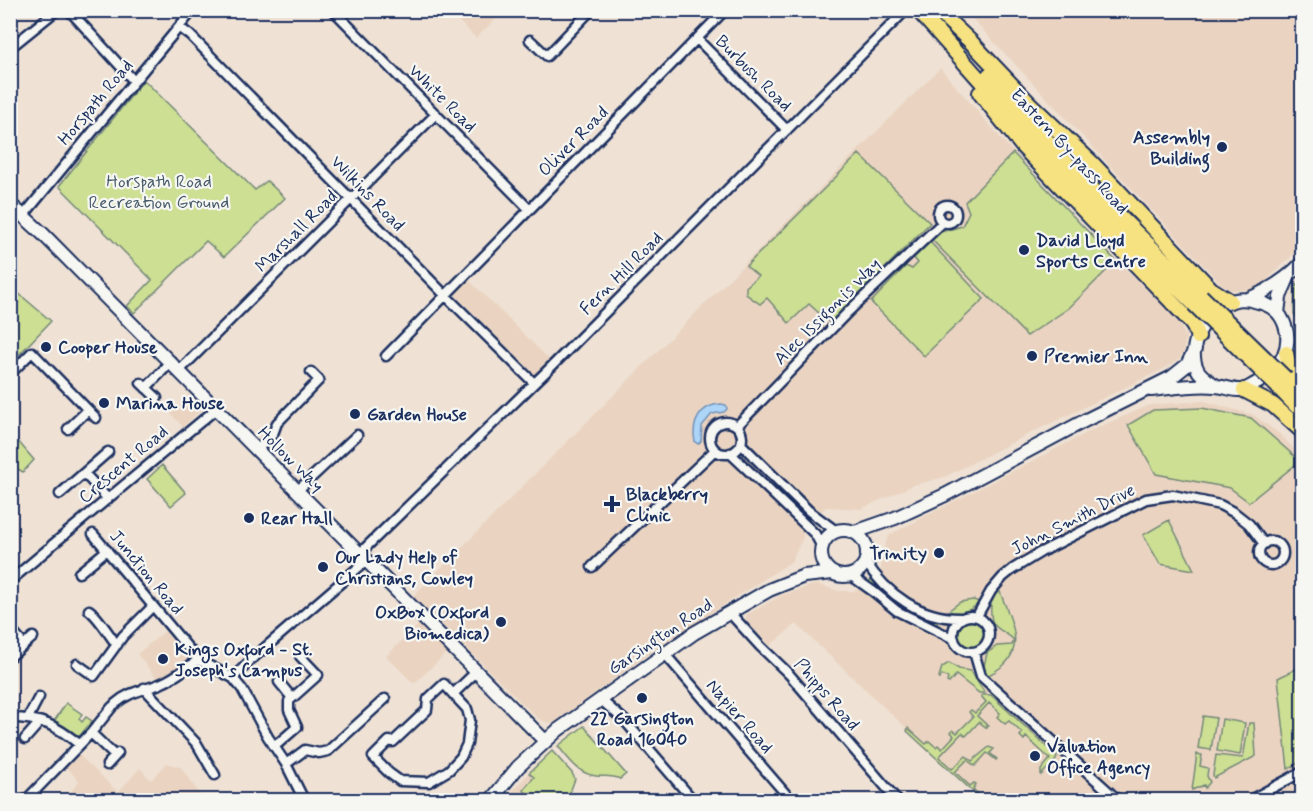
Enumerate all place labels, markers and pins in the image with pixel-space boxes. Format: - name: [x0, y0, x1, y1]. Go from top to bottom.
- place label: Assembly Building: [1133, 126, 1210, 173]
- marker: Assembly Building: [1215, 140, 1229, 154]
- place label: David Lloyd Sports Centre: [1036, 229, 1146, 274]
- marker: David Lloyd Sports Centre: [1017, 243, 1031, 257]
- place label: Cooper House: [58, 336, 158, 360]
- marker: Cooper House: [39, 340, 53, 354]
- place label: Premier Inn: [1044, 345, 1149, 369]
- marker: Premier Inn: [1025, 349, 1039, 363]
- place label: Marina House: [116, 392, 225, 416]
- marker: Marina House: [97, 396, 111, 410]
- place label: Garden House: [367, 403, 467, 427]
- marker: Garden House: [348, 407, 362, 421]
- place label: Blackberry Clinic: [626, 483, 708, 528]
- marker: Blackberry Clinic: [603, 495, 621, 513]
- place label: Rear Hall: [261, 507, 333, 531]
- marker: Rear Hall: [242, 511, 256, 525]
- place label: Trinity: [869, 542, 927, 566]
- place label: Our Lady Help of Christians, Cowley: [335, 546, 473, 591]
- marker: Trinity: [932, 546, 946, 560]
- marker: Our Lady Help of Christians, Cowley: [316, 560, 330, 574]
- place label: OxBox (Oxford Biomedica): [375, 601, 490, 646]
- marker: OxBox (Oxford Biomedica): [494, 615, 508, 629]
- place label: Kings Oxford - St. Joseph's Campus: [175, 638, 313, 683]
- marker: Kings Oxford - St. Joseph's Campus: [156, 652, 170, 666]
- marker: 22 Garsington Road 16040: [635, 691, 649, 705]
- place label: 22 Garsington Road 16040: [590, 707, 694, 752]
- place label: Valuation Office Agency: [1047, 735, 1150, 780]
- marker: Valuation Office Agency: [1028, 749, 1042, 763]

